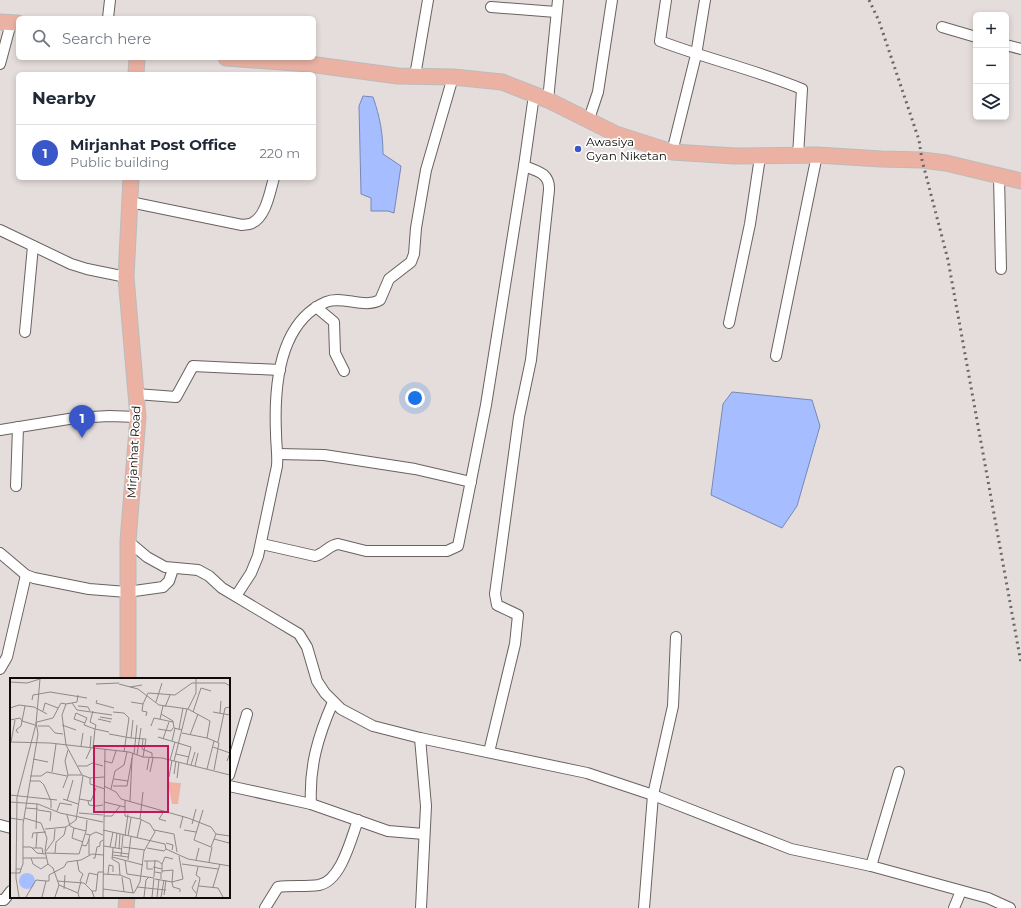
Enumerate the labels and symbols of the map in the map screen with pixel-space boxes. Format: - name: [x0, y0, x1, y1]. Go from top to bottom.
- place label: Awasiya Gyan Niketan: [586, 134, 667, 163]
- marker: Awasiya Gyan Niketan: [573, 144, 583, 154]
- your location: [405, 388, 425, 408]
- pin: 1: [69, 405, 95, 438]
- street label: Mirjanhat Road: [124, 405, 143, 499]
- inset map: [10, 678, 230, 898]

